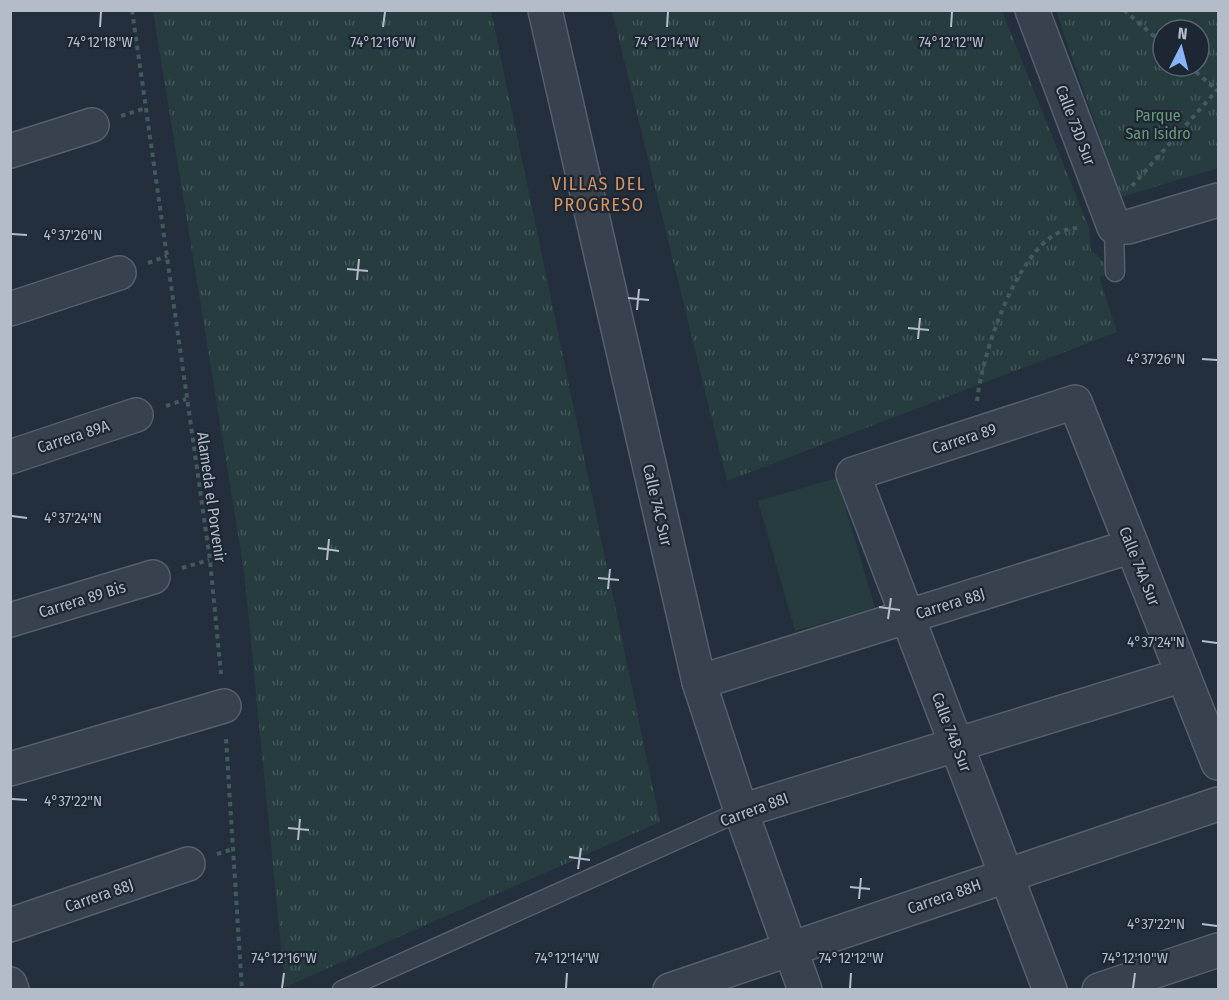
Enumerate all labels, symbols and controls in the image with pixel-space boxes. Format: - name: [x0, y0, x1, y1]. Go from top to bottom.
- north arrow: [1151, 18, 1211, 78]
- text: N: [1177, 24, 1188, 44]
- text: 74°12'18"W: [67, 33, 133, 51]
- text: 74°12'16"W: [350, 33, 416, 51]
- text: 74°12'14"W: [635, 33, 699, 51]
- text: 74°12'12"W: [919, 33, 983, 51]
- street label: Calle 73D Sur: [1052, 82, 1100, 168]
- park label: Parque San Isidro: [1125, 106, 1191, 143]
- district label: VILLAS DEL PROGRESO: [552, 173, 646, 216]
- text: 4°37'26"N: [44, 226, 102, 244]
- text: 4°37'26"N: [1127, 350, 1185, 368]
- street label: Carrera 89A: [35, 416, 112, 457]
- street label: Carrera 89: [930, 419, 999, 458]
- street label: Alameda el Porvenir: [193, 431, 230, 564]
- street label: Calle 74C Sur: [639, 462, 676, 548]
- text: 4°37'24"N: [44, 509, 102, 527]
- street label: Calle 74A Sur: [1115, 524, 1164, 609]
- street label: Carrera 89 Bis: [36, 577, 128, 622]
- street label: Carrera 88J: [913, 584, 987, 623]
- text: 4°37'24"N: [1127, 633, 1185, 651]
- street label: Calle 74B Sur: [928, 690, 976, 775]
- street label: Carrera 88I: [717, 788, 791, 831]
- text: 4°37'22"N: [44, 792, 102, 810]
- street label: Carrera 88J: [62, 875, 136, 916]
- street label: Carrera 88H: [905, 875, 984, 918]
- text: 4°37'22"N: [1127, 915, 1185, 933]
- text: 74°12'16"W: [251, 949, 317, 967]
- text: 74°12'14"W: [535, 949, 599, 967]
- text: 74°12'12"W: [819, 949, 883, 967]
- text: 74°12'10"W: [1102, 949, 1168, 967]

